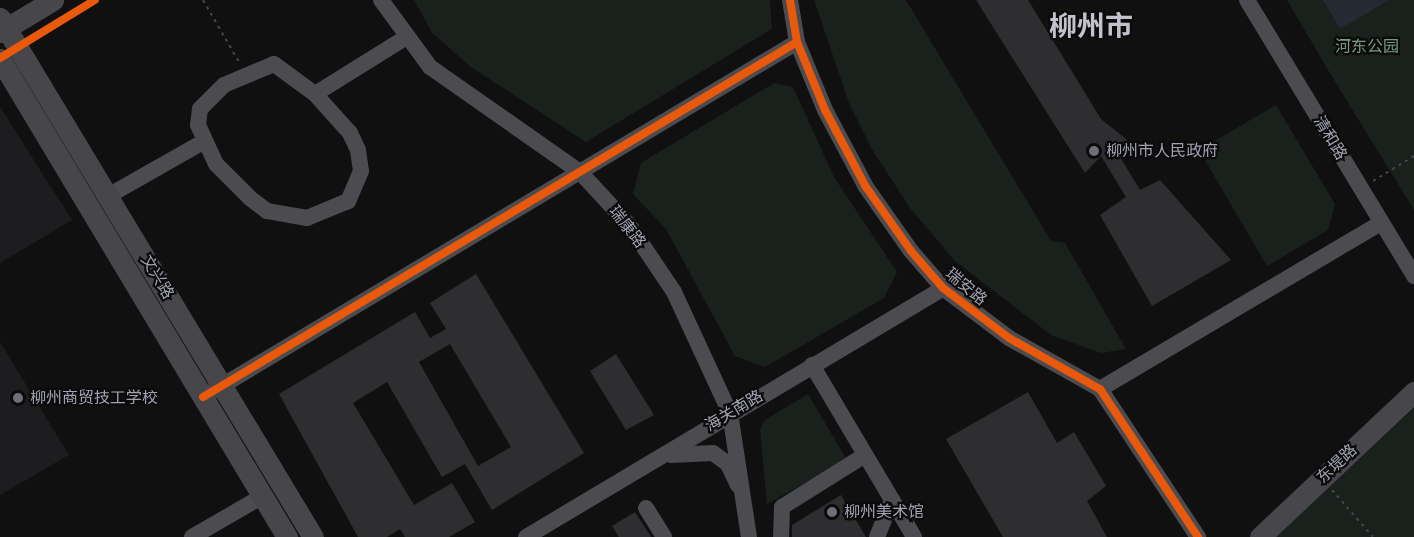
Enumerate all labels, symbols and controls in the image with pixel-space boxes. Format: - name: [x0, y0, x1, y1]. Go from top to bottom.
- district label: 柳州市: [1049, 10, 1133, 44]
- park label: 河东公园: [1335, 37, 1399, 57]
- street label: 清和路: [1309, 112, 1351, 164]
- place label: 柳州市人民政府: [1106, 141, 1218, 161]
- marker: 柳州市人民政府: [1087, 144, 1101, 158]
- street label: 瑞康路: [605, 202, 649, 252]
- street label: 文兴路: [136, 251, 178, 303]
- street label: 瑞安路: [941, 264, 991, 310]
- street label: 海关南路: [702, 386, 766, 436]
- place label: 柳州商贸技工学校: [30, 388, 158, 408]
- marker: 柳州商贸技工学校: [11, 391, 25, 405]
- street label: 东堤路: [1313, 441, 1361, 487]
- place label: 柳州美术馆: [844, 502, 924, 522]
- marker: 柳州美术馆: [825, 505, 839, 519]

